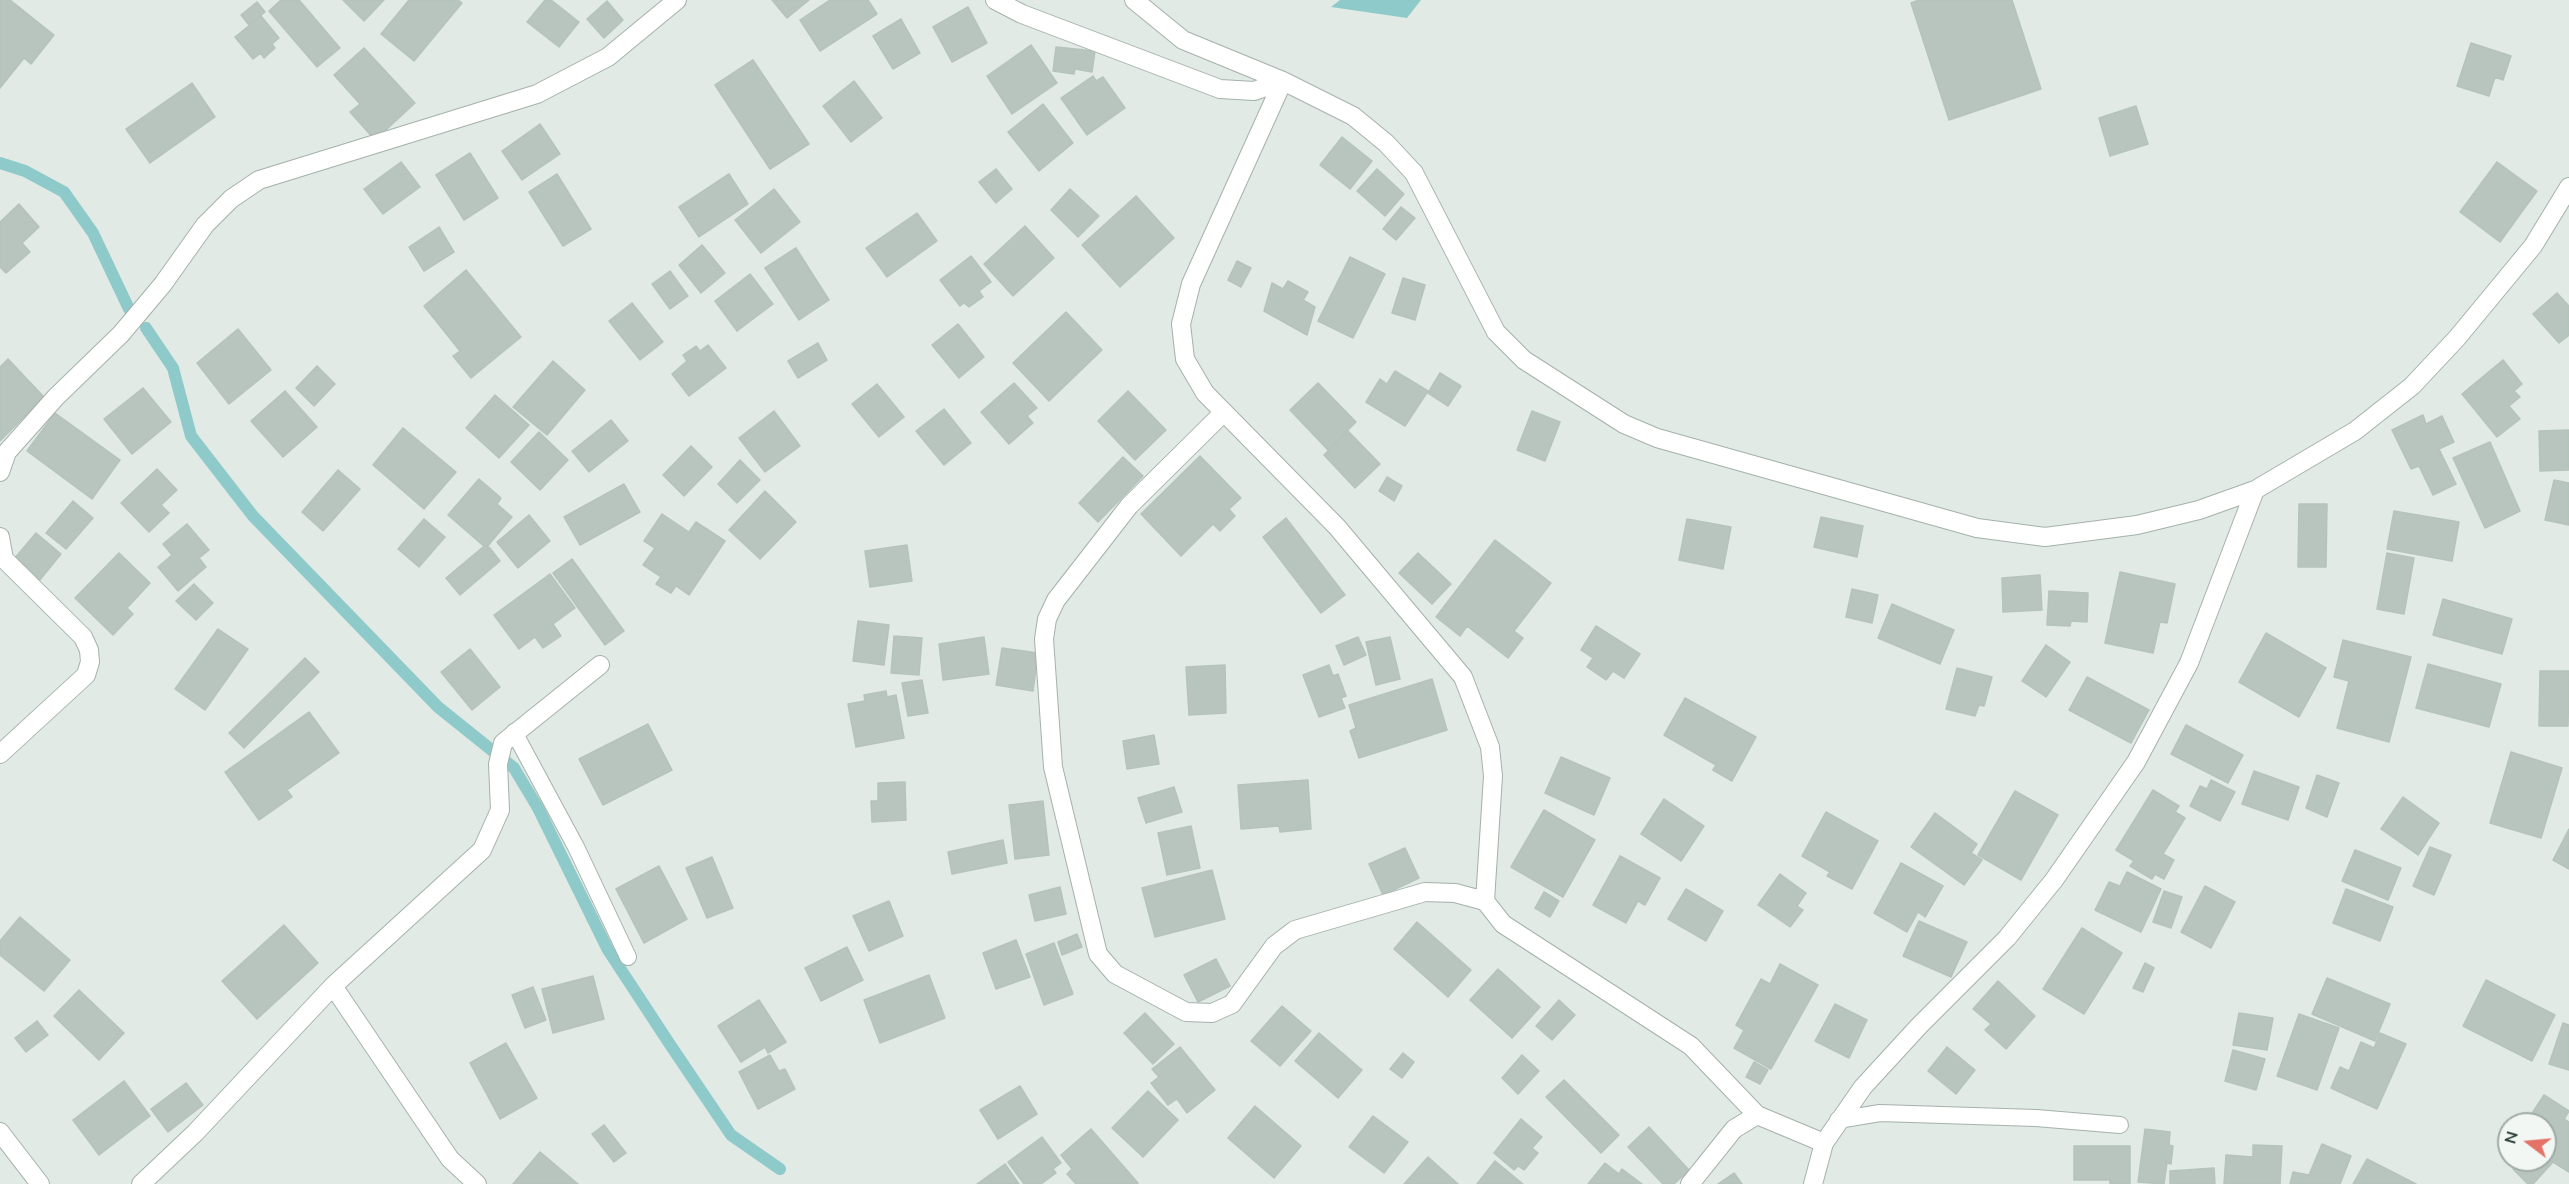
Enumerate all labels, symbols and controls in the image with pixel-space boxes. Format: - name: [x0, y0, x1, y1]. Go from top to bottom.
- north arrow: [2497, 1112, 2557, 1172]
- text: N: [2499, 1129, 2524, 1146]

